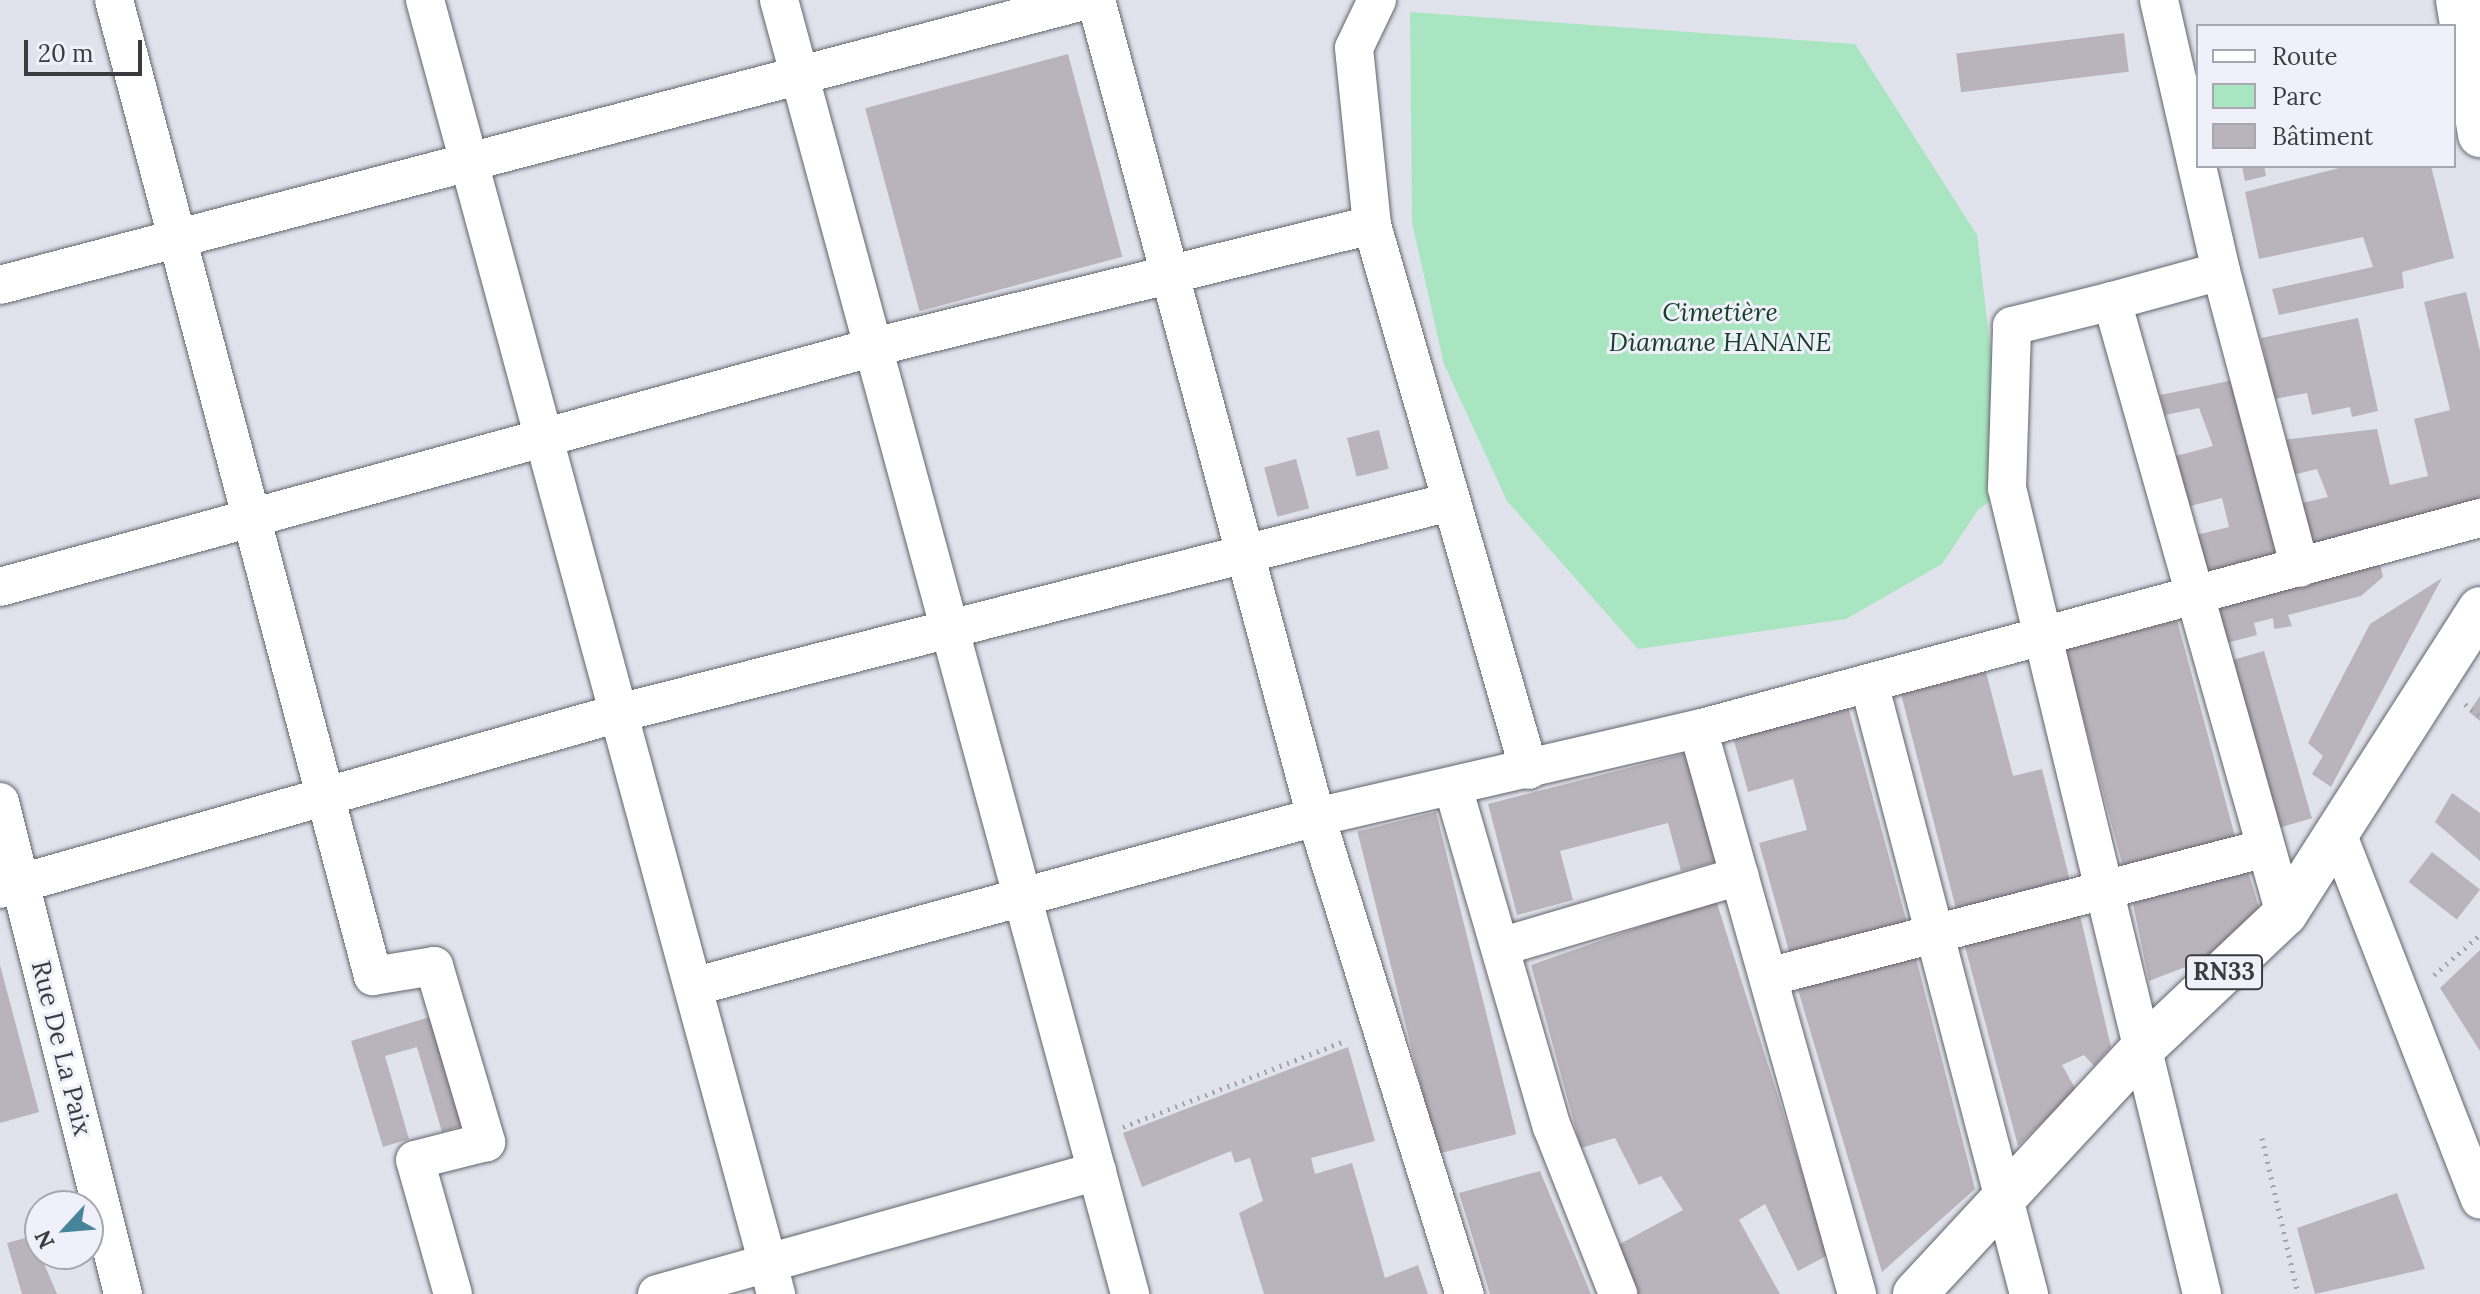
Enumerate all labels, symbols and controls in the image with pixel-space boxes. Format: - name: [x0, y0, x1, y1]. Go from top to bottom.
- scale bar: [28, 24, 146, 74]
- legend: [2196, 24, 2456, 168]
- text: 20 m: [38, 38, 94, 69]
- text: Route: [2272, 41, 2338, 72]
- text: Parc: [2272, 81, 2322, 112]
- text: Bâtiment: [2272, 121, 2373, 152]
- park label: Cimetière Diamane HANANE: [1609, 296, 1831, 358]
- road number: RN33: [2184, 952, 2264, 992]
- street label: Rue De La Paix: [25, 957, 99, 1139]
- north arrow: [24, 1190, 104, 1270]
- text: N: [28, 1226, 61, 1253]

